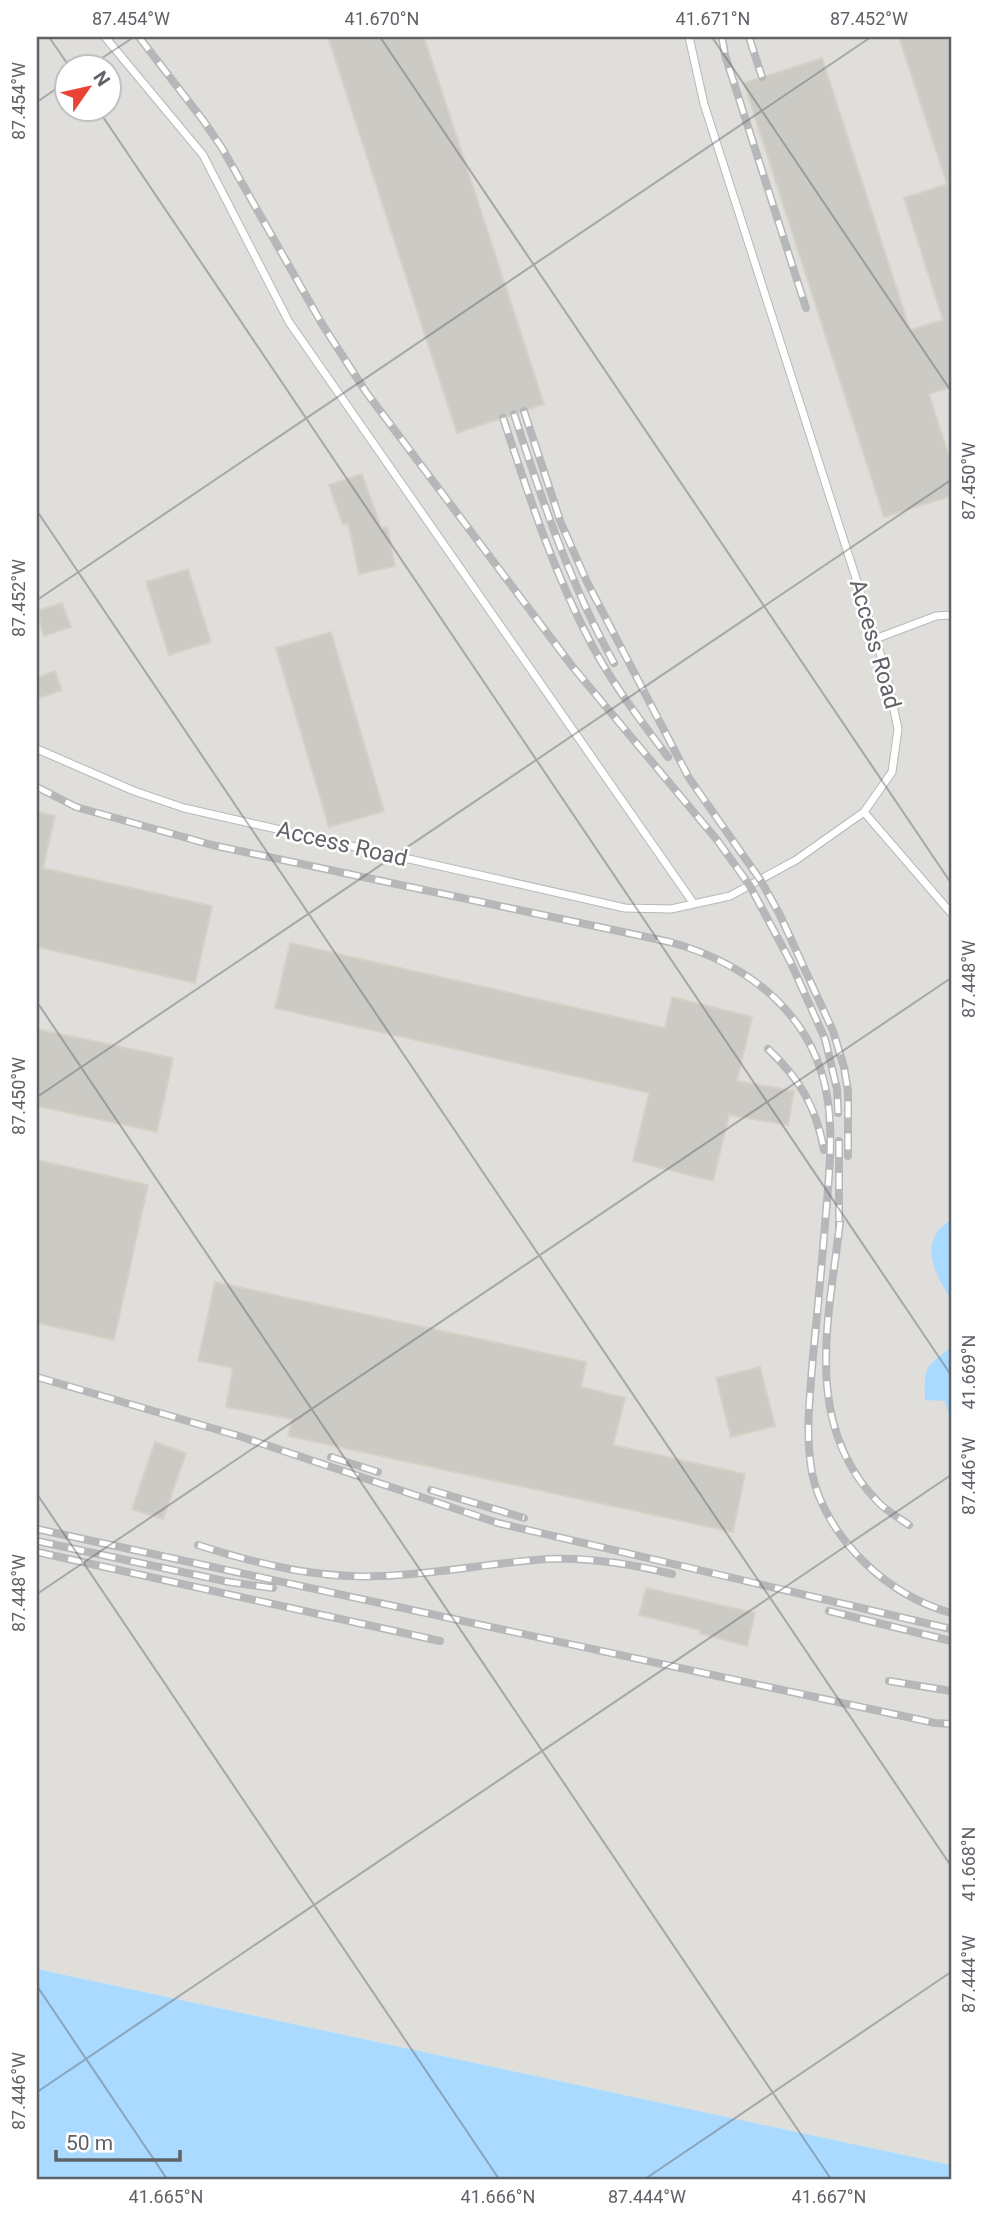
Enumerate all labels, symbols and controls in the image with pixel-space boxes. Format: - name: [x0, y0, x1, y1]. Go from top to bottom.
- text: 87.454°W: [92, 8, 170, 29]
- text: 41.670°N: [345, 8, 419, 29]
- text: 41.671°N: [676, 8, 750, 29]
- text: 87.452°W: [830, 8, 908, 29]
- north arrow: [52, 52, 122, 122]
- text: 87.454°W: [8, 62, 29, 140]
- text: N: [88, 67, 115, 91]
- text: 87.450°W: [958, 442, 979, 520]
- text: 87.452°W: [8, 559, 29, 637]
- street label: Access Road: [844, 576, 906, 712]
- street label: Access Road: [274, 816, 410, 872]
- text: 87.448°W: [958, 940, 979, 1018]
- text: 87.450°W: [8, 1057, 29, 1135]
- text: 41.669°N: [958, 1335, 979, 1409]
- text: 87.446°W: [958, 1437, 979, 1515]
- text: 87.448°W: [8, 1554, 29, 1632]
- text: 41.668°N: [958, 1827, 979, 1901]
- text: 87.444°W: [958, 1935, 979, 2013]
- text: 87.446°W: [8, 2052, 29, 2130]
- scale bar: [56, 2118, 180, 2162]
- text: 50 m: [66, 2131, 113, 2155]
- text: 41.665°N: [129, 2186, 203, 2207]
- text: 41.666°N: [461, 2186, 535, 2207]
- text: 87.444°W: [608, 2186, 686, 2207]
- text: 41.667°N: [792, 2186, 866, 2207]

